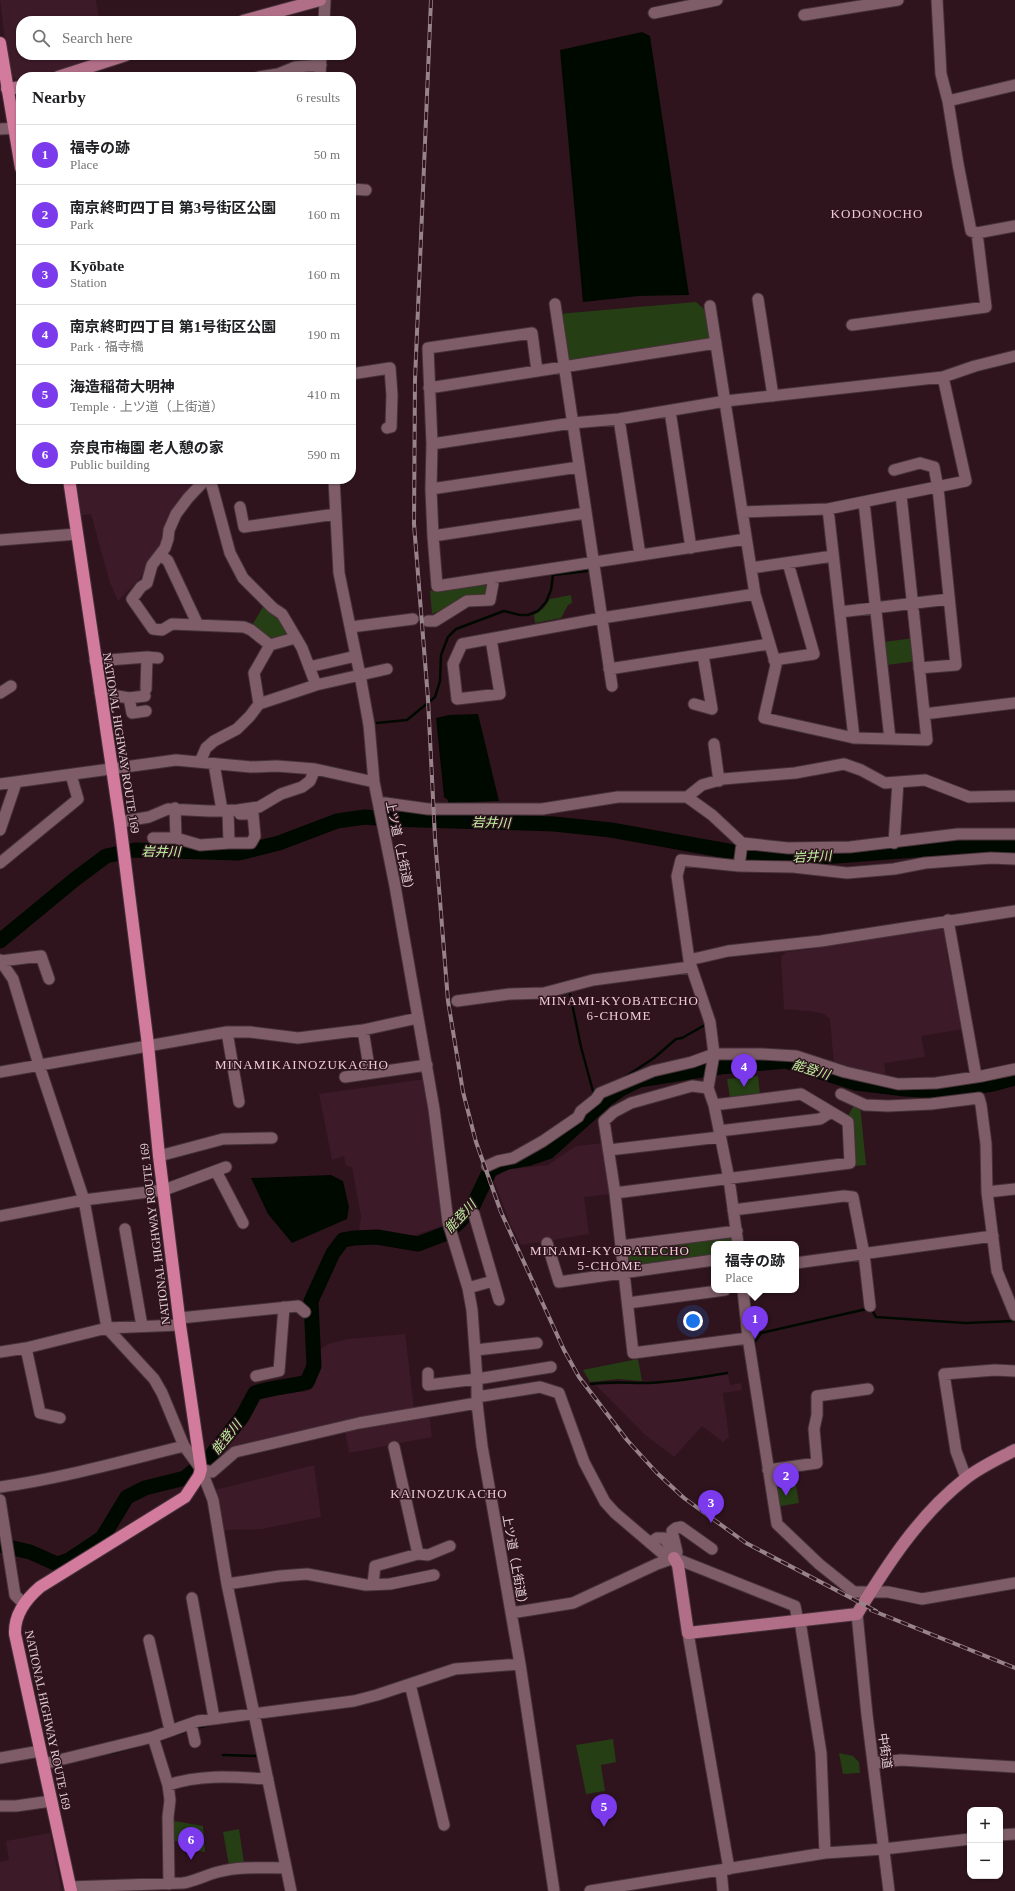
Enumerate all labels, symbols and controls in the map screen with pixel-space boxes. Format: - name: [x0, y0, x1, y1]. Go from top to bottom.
- search box: [16, 16, 356, 60]
- icon: search: [30, 27, 52, 49]
- text: Search here: [62, 30, 132, 46]
- text: Nearby: [32, 88, 86, 107]
- text: 6 results: [296, 90, 340, 105]
- text: 福寺の跡: [70, 140, 130, 156]
- text: 1: [42, 147, 48, 162]
- text: 50 m: [314, 147, 340, 162]
- text: Place: [70, 157, 98, 172]
- text: 南京終町四丁目 第3号街区公園: [70, 200, 276, 216]
- district label: KODONOCHO: [831, 206, 923, 221]
- text: 2: [42, 207, 48, 222]
- text: 160 m: [307, 207, 340, 222]
- text: Park: [70, 217, 94, 232]
- text: Kyōbate: [70, 258, 124, 274]
- text: 3: [42, 267, 48, 282]
- text: 160 m: [307, 267, 340, 282]
- text: Station: [70, 275, 107, 290]
- text: 南京終町四丁目 第1号街区公園: [70, 319, 276, 335]
- text: 4: [42, 327, 48, 342]
- text: 190 m: [307, 327, 340, 342]
- text: Park · 福寺橋: [70, 339, 144, 354]
- text: 海造稲荷大明神: [70, 379, 175, 395]
- text: 5: [42, 387, 48, 402]
- text: 410 m: [307, 387, 340, 402]
- text: Temple · 上ツ道（上街道）: [70, 399, 224, 414]
- text: 奈良市梅園 老人憩の家: [70, 440, 224, 456]
- text: 6: [42, 447, 48, 462]
- text: 590 m: [307, 447, 340, 462]
- text: Public building: [70, 457, 150, 472]
- street label: NATIONAL HIGHWAY ROUTE 169: [100, 652, 142, 834]
- street label: 上ツ道（上街道）: [383, 800, 417, 896]
- water label: 岩井川: [471, 814, 513, 831]
- water label: 岩井川: [141, 844, 183, 859]
- water label: 岩井川: [792, 848, 834, 865]
- district label: MINAMI-KYOBATECHO 6-CHOME: [539, 993, 699, 1023]
- pin: 4: [731, 1054, 757, 1087]
- district label: MINAMIKAINOZUKACHO: [215, 1057, 389, 1072]
- water label: 能登川: [790, 1057, 834, 1083]
- street label: NATIONAL HIGHWAY ROUTE 169: [137, 1142, 173, 1326]
- water label: 能登川: [442, 1196, 481, 1236]
- popup: [711, 1241, 799, 1293]
- district label: MINAMI-KYOBATECHO 5-CHOME: [530, 1243, 690, 1273]
- text: 福寺の跡: [725, 1253, 785, 1269]
- text: Place: [725, 1270, 753, 1285]
- pin: 1: [742, 1306, 768, 1339]
- your location: [683, 1311, 703, 1331]
- water label: 能登川: [208, 1416, 246, 1457]
- pin: 2: [773, 1463, 799, 1496]
- district label: KAINOZUKACHO: [390, 1486, 508, 1501]
- pin: 3: [698, 1490, 724, 1523]
- street label: 上ツ道（上街道）: [500, 1514, 530, 1610]
- street label: NATIONAL HIGHWAY ROUTE 169: [22, 1629, 74, 1811]
- street label: 中街道: [876, 1732, 894, 1770]
- pin: 5: [591, 1794, 617, 1827]
- map controls: [967, 1807, 1003, 1879]
- button: +: [967, 1807, 1003, 1843]
- pin: 6: [178, 1827, 204, 1860]
- button: −: [967, 1843, 1003, 1879]

